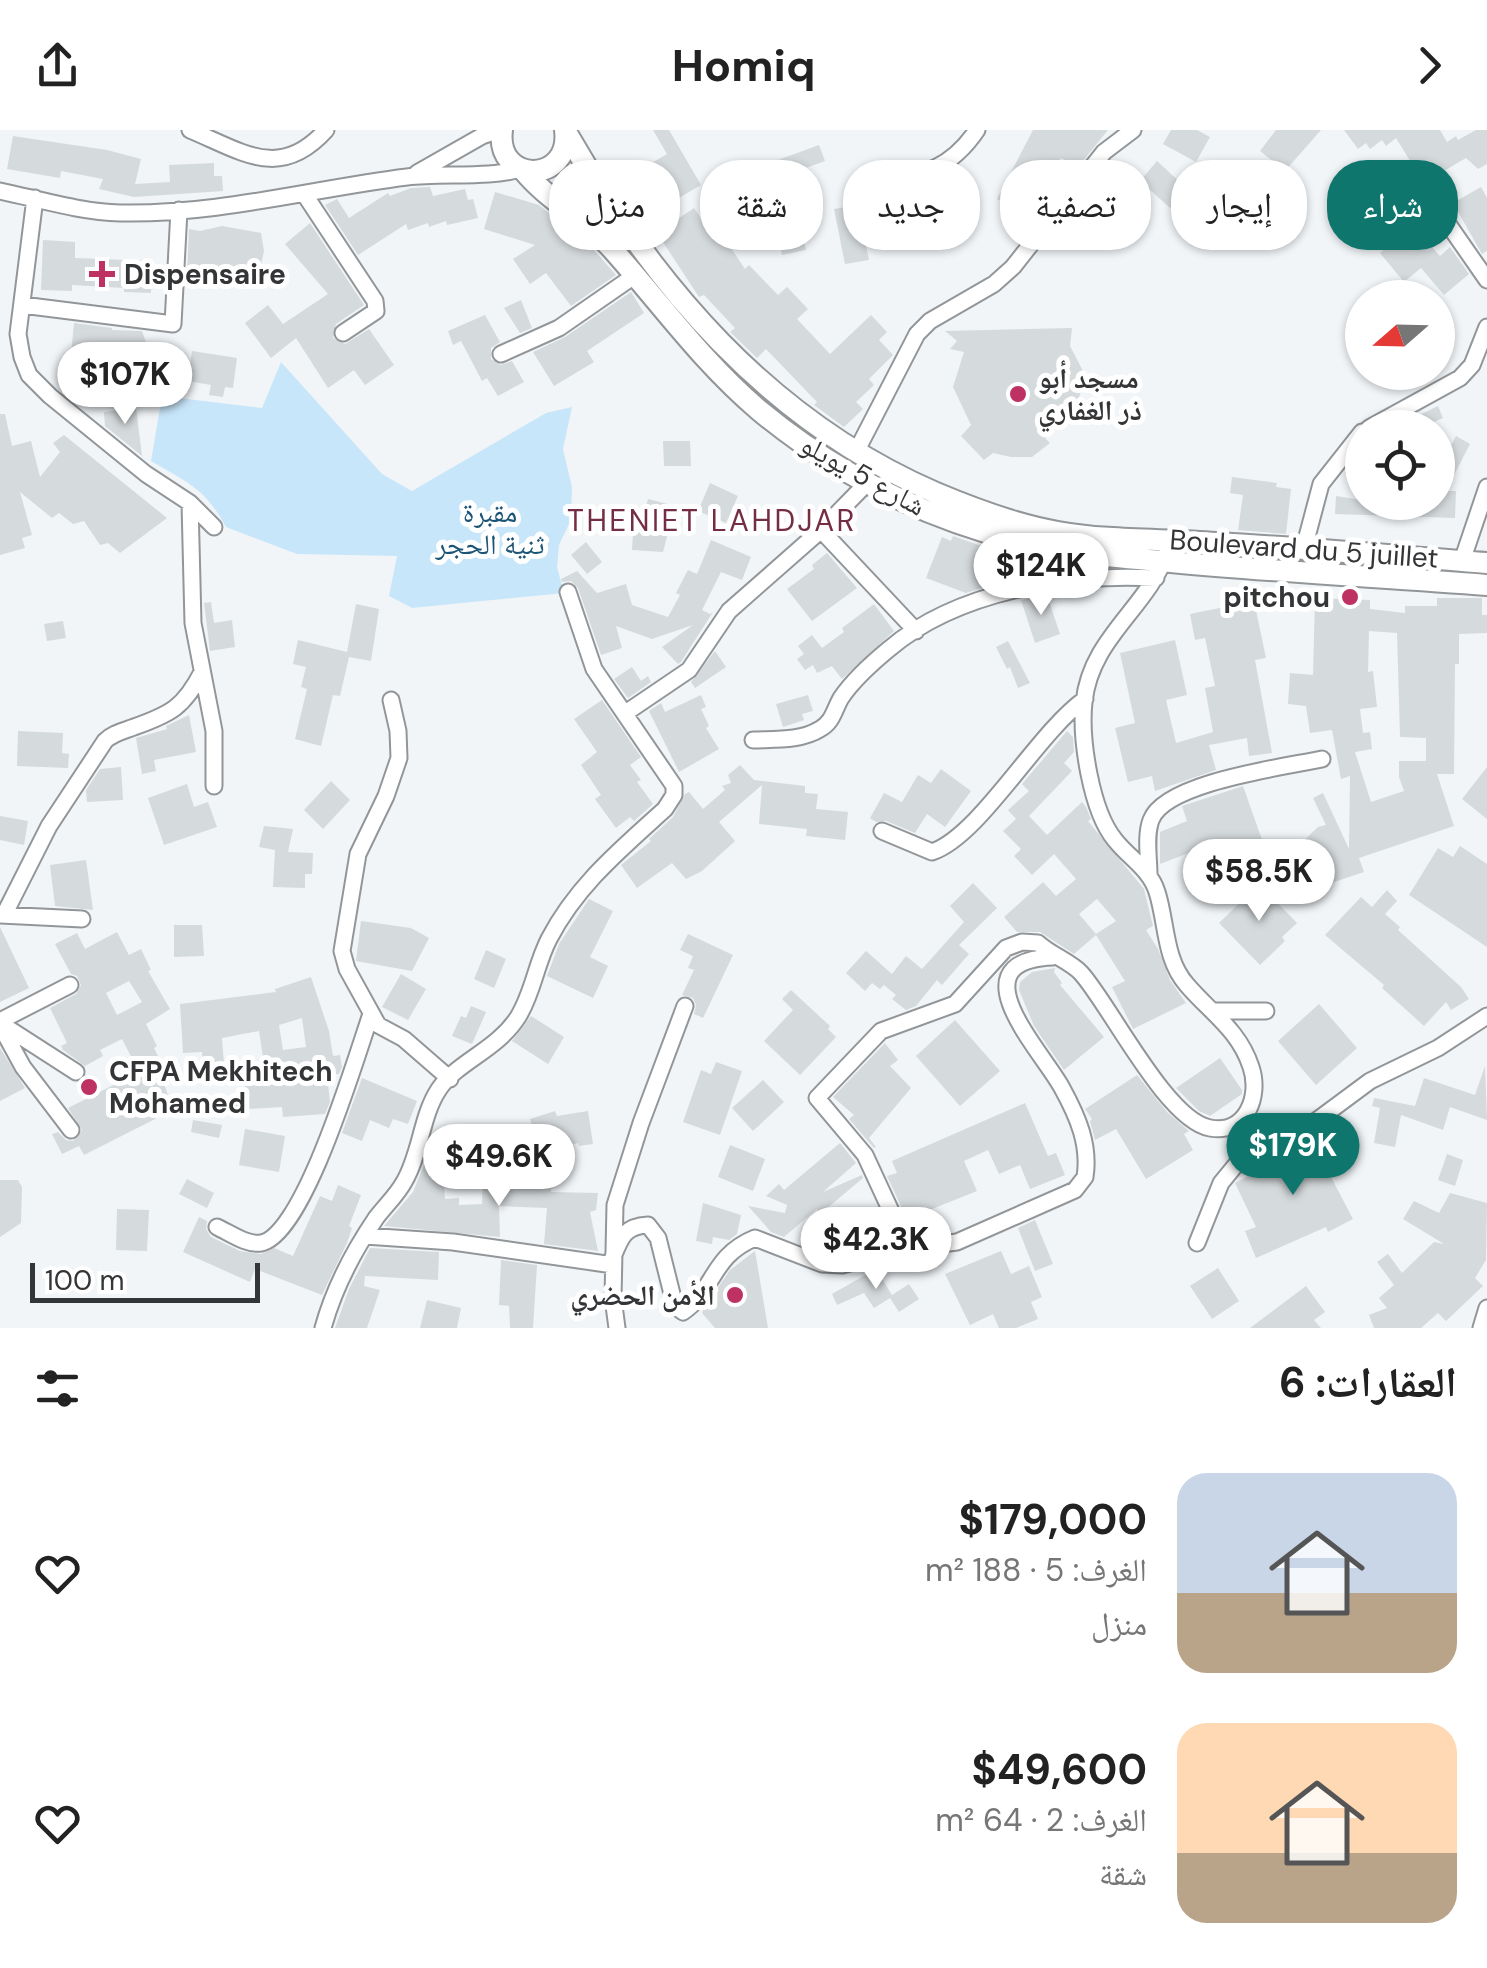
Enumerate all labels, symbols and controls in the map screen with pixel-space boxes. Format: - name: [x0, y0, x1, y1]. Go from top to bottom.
- text: Homiq: [672, 36, 815, 95]
- icon: share: [30, 38, 85, 93]
- icon: forward: [1402, 38, 1457, 93]
- chip: منزل: [549, 160, 680, 250]
- chip: شقة: [700, 160, 823, 250]
- chip: جديد: [843, 160, 980, 250]
- chip: تصفية: [1000, 160, 1151, 250]
- chip: إيجار: [1171, 160, 1307, 250]
- chip: شراء: [1327, 160, 1458, 250]
- place label: Dispensaire: [124, 256, 286, 293]
- marker: Dispensaire: [89, 261, 115, 287]
- north arrow: [1345, 280, 1455, 390]
- map controls: [1345, 280, 1455, 520]
- pin: $107K: [55, 342, 195, 427]
- text: $107K: [79, 353, 171, 395]
- place label: مسجد أبو ذر الغفاري: [1038, 360, 1142, 432]
- marker: مسجد أبو ذر الغفاري: [1007, 383, 1029, 405]
- button: locate: [1345, 410, 1455, 520]
- street label: شارع 5 يويلو: [794, 425, 932, 525]
- park label: مقبرة ثنية الحجر: [434, 494, 545, 563]
- district label: THENIET LAHDJAR: [567, 501, 857, 540]
- street label: Boulevard du 5 juillet: [1168, 521, 1440, 577]
- pin: $124K: [971, 533, 1111, 618]
- text: $124K: [996, 544, 1086, 586]
- place label: pitchou: [1224, 579, 1330, 616]
- marker: pitchou: [1339, 586, 1361, 608]
- pin: $58.5K: [1178, 839, 1340, 924]
- text: $58.5K: [1205, 850, 1313, 892]
- place label: CFPA Mekhitech Mohamed: [109, 1053, 333, 1122]
- marker: CFPA Mekhitech Mohamed: [78, 1076, 100, 1098]
- pin: $179K: [1223, 1113, 1363, 1198]
- pin: $49.6K: [418, 1124, 580, 1209]
- text: $179K: [1248, 1124, 1338, 1166]
- text: $49.6K: [445, 1135, 553, 1177]
- pin: $42.3K: [795, 1207, 957, 1292]
- text: $42.3K: [823, 1218, 929, 1260]
- scale bar: [30, 1258, 260, 1302]
- text: 100 m: [45, 1262, 124, 1299]
- place label: الأمن الحضري: [570, 1277, 715, 1317]
- marker: الأمن الحضري: [724, 1284, 746, 1306]
- text: العقارات: 6: [1279, 1355, 1457, 1410]
- icon: filters: [30, 1361, 85, 1416]
- text: $179,000: [959, 1492, 1147, 1547]
- icon: home: [1257, 1513, 1377, 1633]
- icon: heart: [30, 1546, 85, 1601]
- text: الغرف: 5 · 188 m²: [925, 1549, 1147, 1591]
- text: منزل: [1091, 1603, 1147, 1645]
- text: $49,600: [972, 1742, 1147, 1797]
- icon: home: [1257, 1763, 1377, 1883]
- icon: heart: [30, 1796, 85, 1851]
- text: الغرف: 2 · 64 m²: [935, 1799, 1147, 1841]
- text: شقة: [1099, 1853, 1147, 1895]

